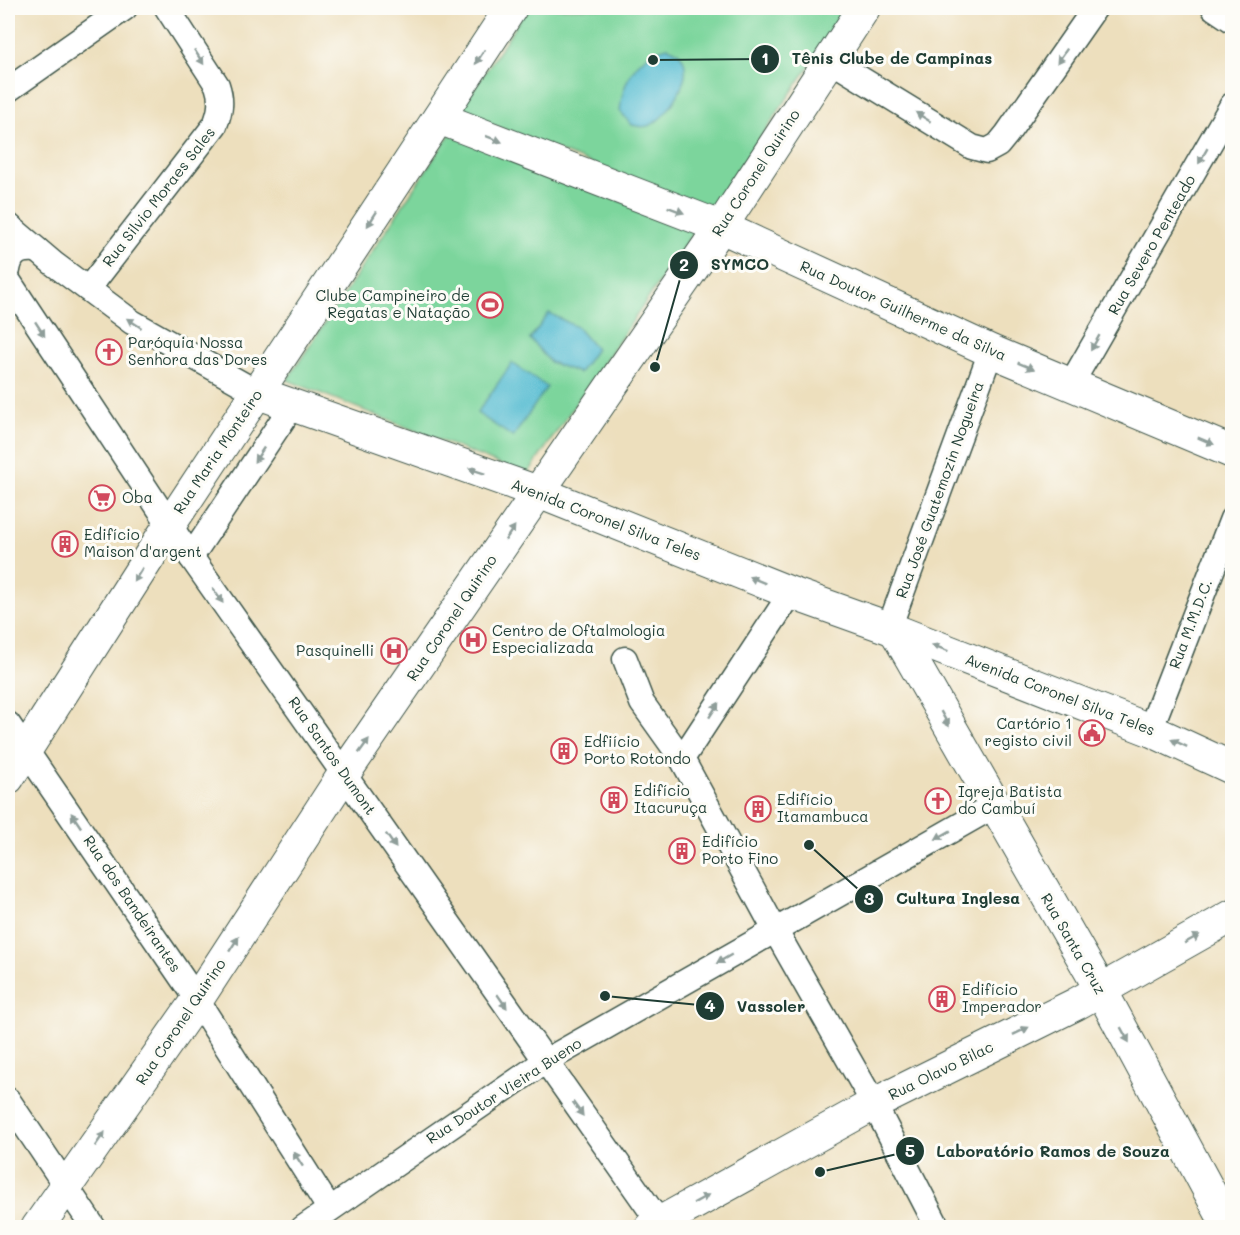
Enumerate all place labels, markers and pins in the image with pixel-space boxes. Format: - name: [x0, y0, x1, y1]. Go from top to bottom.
- callout: Tênis Clube de Campinas: [750, 42, 1004, 76]
- callout: SYMCO: [669, 248, 782, 282]
- place label: Clube Campineiro de Regatas e Natação: [316, 285, 470, 322]
- sports icon: Clube Campineiro de Regatas e Natação: [475, 290, 505, 320]
- place label: Paróquia Nossa Senhora das Dores: [128, 332, 267, 369]
- church icon: Paróquia Nossa Senhora das Dores: [94, 337, 124, 367]
- supermarket icon: Oba: [87, 483, 117, 513]
- place label: Oba: [122, 487, 153, 507]
- place label: Edifício Maison d'argent: [84, 524, 202, 561]
- building icon: Edifício Maison d'argent: [50, 529, 80, 559]
- place label: Centro de Oftalmologia Especializada: [492, 620, 665, 657]
- hospital icon: Centro de Oftalmologia Especializada: [458, 625, 488, 655]
- hospital icon: Pasquinelli: [379, 636, 409, 666]
- place label: Pasquinelli: [296, 640, 374, 660]
- place label: Cartório 1 registo civil: [985, 713, 1072, 750]
- public building icon: Cartório 1 registo civil: [1077, 718, 1107, 748]
- place label: Edfiício Porto Rotondo: [584, 731, 691, 768]
- building icon: Edfiício Porto Rotondo: [549, 736, 579, 766]
- place label: Edifício Itacuruça: [634, 780, 707, 817]
- place label: Igreja Batista do Cambuí: [958, 781, 1062, 818]
- building icon: Edifício Itacuruça: [599, 785, 629, 815]
- church icon: Igreja Batista do Cambuí: [923, 786, 953, 816]
- place label: Edifício Itamambuca: [777, 789, 869, 826]
- building icon: Edifício Itamambuca: [743, 794, 773, 824]
- place label: Edifício Porto Fino: [702, 831, 778, 868]
- building icon: Edifício Porto Fino: [667, 836, 697, 866]
- callout: Cultura Inglesa: [854, 882, 1032, 916]
- place label: Edifício Imperador: [962, 979, 1042, 1016]
- building icon: Edifício Imperador: [927, 984, 957, 1014]
- callout: Vassoler: [695, 989, 818, 1023]
- callout: Laboratório Ramos de Souza: [895, 1134, 1182, 1168]

